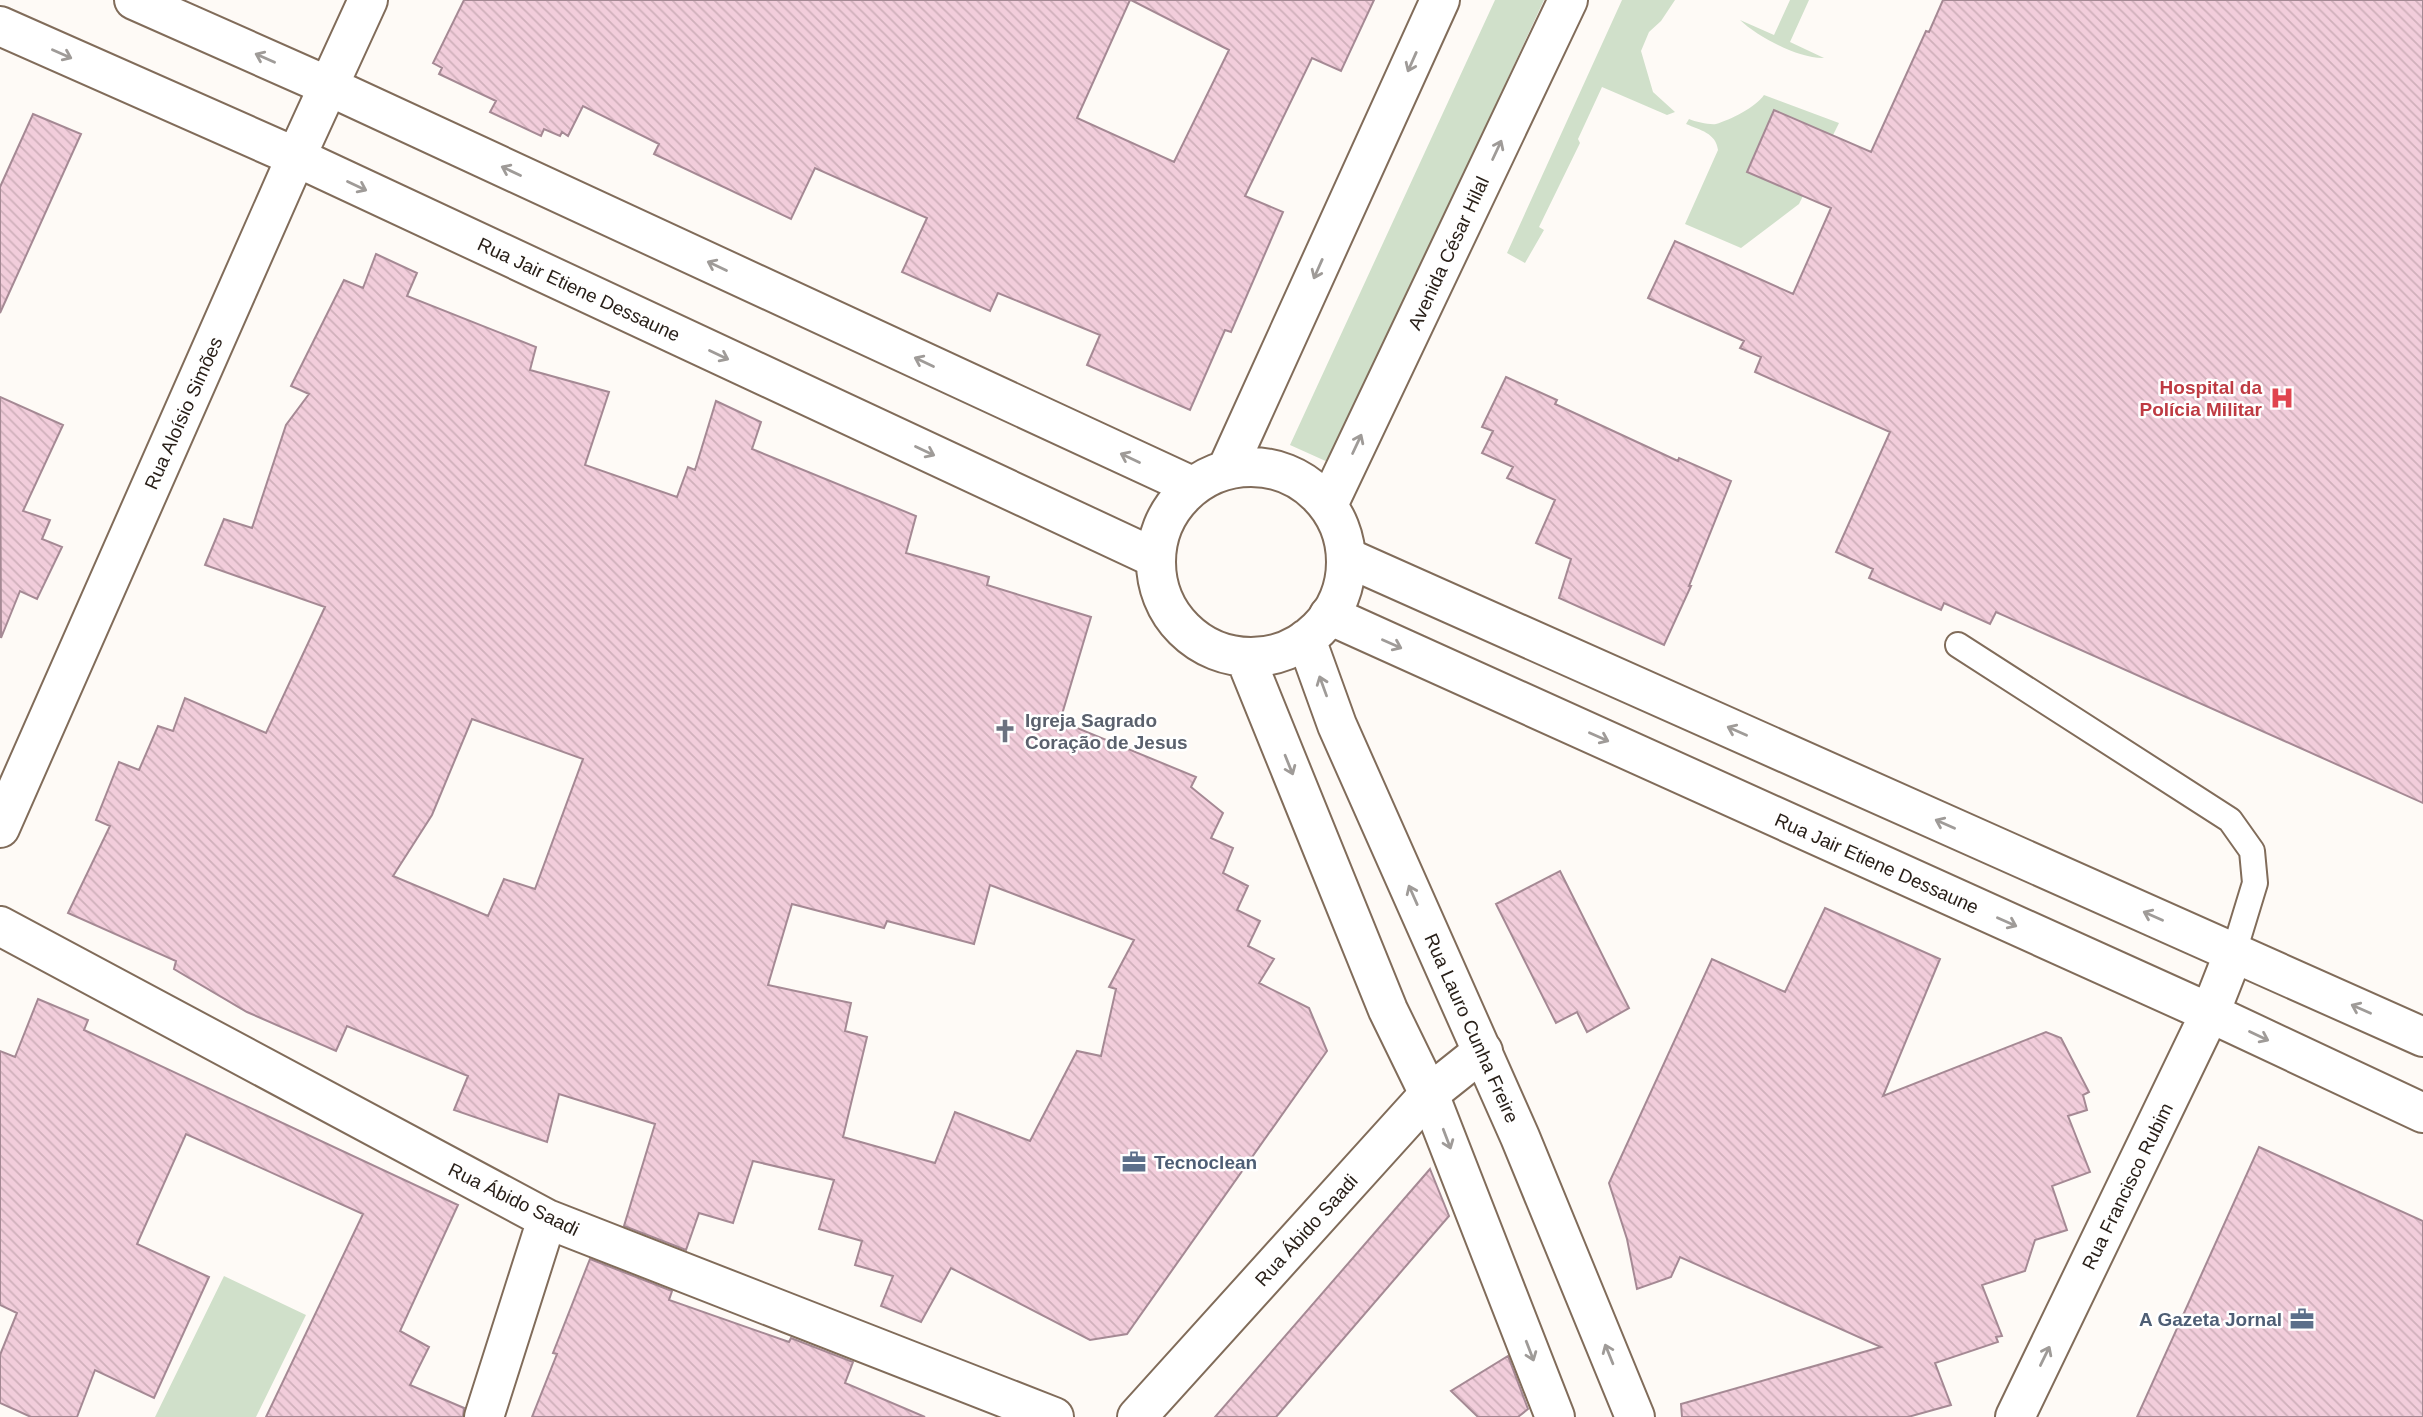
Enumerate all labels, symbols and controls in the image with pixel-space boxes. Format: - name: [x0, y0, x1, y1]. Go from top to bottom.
- one-way arrow: [51, 48, 73, 61]
- one-way arrow: [255, 51, 277, 64]
- one-way arrow: [1405, 51, 1418, 72]
- one-way arrow: [1491, 140, 1504, 161]
- one-way arrow: [501, 163, 522, 177]
- street label: Avenida César Hilal: [1404, 173, 1493, 333]
- one-way arrow: [347, 180, 368, 193]
- street label: Rua Jair Etiene Dessaune: [474, 233, 683, 346]
- one-way arrow: [1311, 258, 1324, 279]
- one-way arrow: [707, 259, 729, 272]
- street label: Rua Aloísio Simões: [140, 334, 227, 493]
- one-way arrow: [708, 348, 729, 362]
- one-way arrow: [914, 355, 935, 368]
- place label: Hospital da Polícia Militar: [2140, 377, 2263, 420]
- hospital icon: Hospital da Polícia Militar: [2268, 384, 2296, 412]
- one-way arrow: [1351, 434, 1365, 455]
- one-way arrow: [914, 445, 935, 458]
- one-way arrow: [1120, 451, 1141, 464]
- one-way arrow: [1381, 638, 1402, 651]
- one-way arrow: [1316, 675, 1328, 697]
- place label: Igreja Sagrado Coração de Jesus: [1025, 710, 1188, 753]
- church icon: Igreja Sagrado Coração de Jesus: [991, 717, 1019, 745]
- one-way arrow: [1727, 724, 1748, 737]
- one-way arrow: [1588, 731, 1609, 744]
- one-way arrow: [1283, 754, 1296, 776]
- street label: Rua Jair Etiene Dessaune: [1772, 809, 1982, 918]
- one-way arrow: [1935, 817, 1956, 830]
- one-way arrow: [1406, 885, 1419, 906]
- one-way arrow: [2143, 909, 2164, 922]
- one-way arrow: [1996, 916, 2017, 929]
- street label: Rua Lauro Cunha Freire: [1420, 930, 1523, 1126]
- one-way arrow: [2350, 1002, 2372, 1015]
- one-way arrow: [2248, 1030, 2269, 1043]
- street label: Rua Francisco Rubim: [2078, 1100, 2177, 1273]
- one-way arrow: [1441, 1128, 1454, 1150]
- office icon: Tecnoclean: [1120, 1148, 1148, 1176]
- place label: Tecnoclean: [1154, 1152, 1257, 1173]
- street label: Rua Ábido Saadi: [445, 1159, 582, 1240]
- street label: Rua Ábido Saadi: [1251, 1170, 1362, 1290]
- office icon: A Gazeta Jornal: [2288, 1305, 2316, 1333]
- place label: A Gazeta Jornal: [2139, 1309, 2282, 1330]
- one-way arrow: [1524, 1340, 1537, 1362]
- one-way arrow: [1602, 1344, 1615, 1365]
- one-way arrow: [2039, 1345, 2052, 1366]

